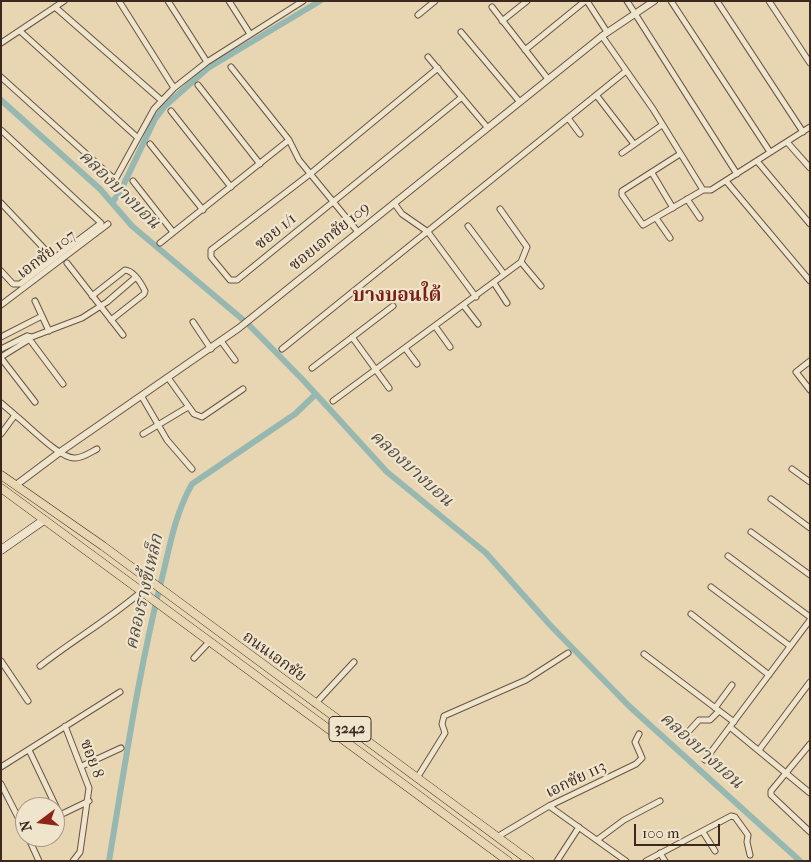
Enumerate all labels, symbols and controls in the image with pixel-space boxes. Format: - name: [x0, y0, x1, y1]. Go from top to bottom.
- water label: คลองบางบอน: [74, 146, 164, 234]
- street label: ซอยเอกชัย 109: [286, 199, 374, 275]
- street label: ซอย 1/1: [252, 210, 300, 254]
- street label: เอกชัย 107: [14, 227, 80, 283]
- district label: บางบอนใต้: [353, 285, 441, 307]
- water label: คลองบางบอน: [365, 426, 457, 512]
- water label: คลองรางขี้เหล็ก: [121, 532, 169, 652]
- street label: ถนนเอกชัย: [238, 627, 310, 687]
- water label: คลองบางบอน: [655, 708, 747, 794]
- road number: 3242: [329, 716, 371, 742]
- street label: ซอย 8: [75, 737, 107, 781]
- street label: เอกชัย 113: [543, 757, 609, 803]
- north arrow: [15, 797, 65, 847]
- scale bar: [636, 814, 722, 846]
- text: N: [16, 818, 36, 833]
- text: 100 m: [642, 824, 680, 842]

